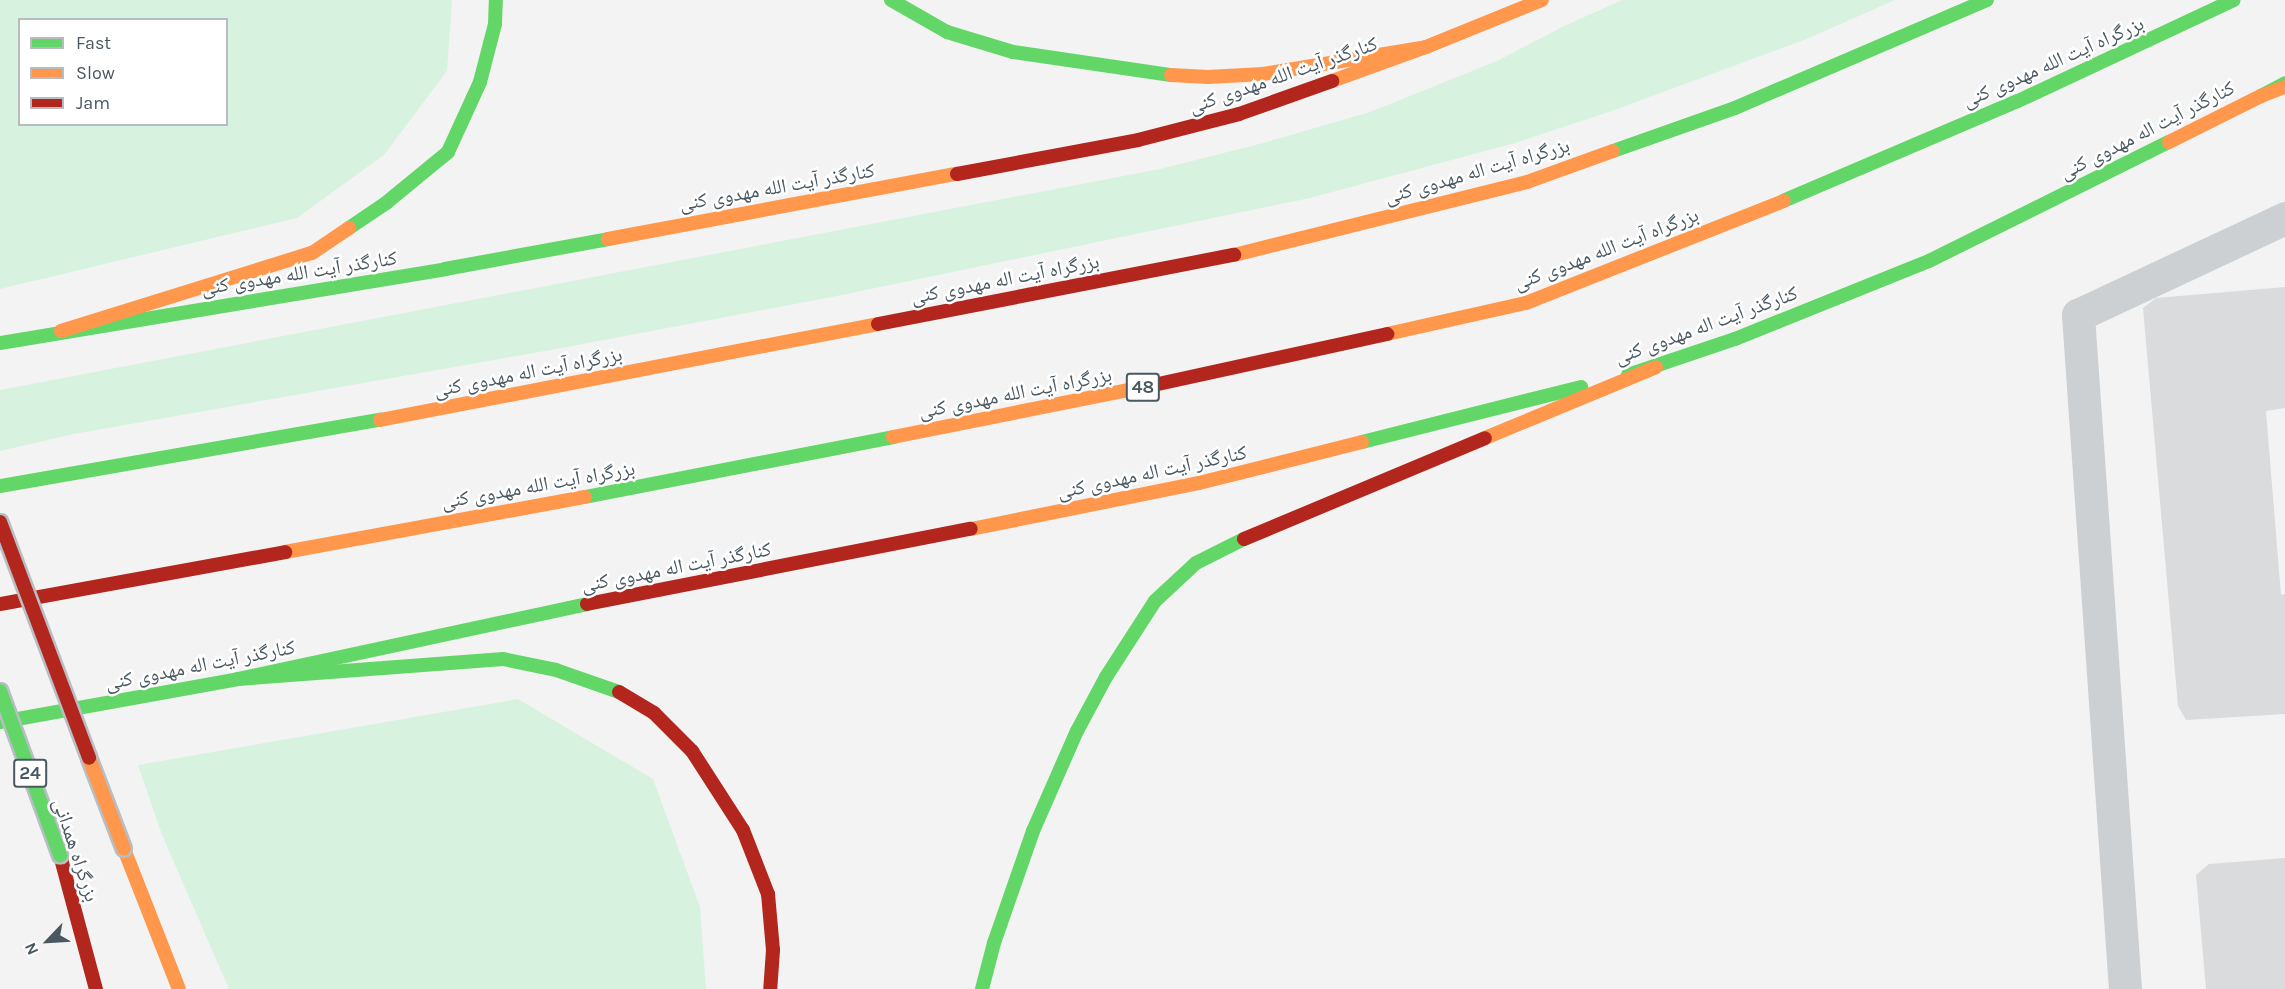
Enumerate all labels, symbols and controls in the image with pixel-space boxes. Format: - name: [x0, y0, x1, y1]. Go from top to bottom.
- street label: بزرگراه آیت الله مهدوی کنی: [1958, 11, 2148, 113]
- legend: [18, 18, 228, 126]
- street label: کنارگذر آیت الله مهدوی کنی: [1185, 31, 1381, 119]
- text: Fast: [76, 32, 111, 54]
- text: Slow: [76, 62, 115, 84]
- street label: کنارگذر آیت اله مهدوی کنی: [2055, 75, 2239, 185]
- text: Jam: [76, 92, 110, 114]
- street label: بزرگراه آیت اله مهدوی کنی: [1382, 133, 1572, 209]
- street label: کنارگذر آیت الله مهدوی کنی: [677, 158, 877, 216]
- street label: بزرگراه آیت الله مهدوی کنی: [1510, 203, 1702, 295]
- street label: کنارگذر آیت الله مهدوی کنی: [199, 246, 399, 300]
- street label: بزرگراه آیت اله مهدوی کنی: [909, 249, 1101, 309]
- street label: کنارگذر آیت اله مهدوی کنی: [1611, 281, 1801, 369]
- street label: بزرگراه آیت اله مهدوی کنی: [432, 342, 624, 402]
- street label: بزرگراه آیت الله مهدوی کنی: [916, 362, 1114, 424]
- road number: 48: [1125, 372, 1161, 402]
- street label: کنارگذر آیت اله مهدوی کنی: [1055, 440, 1249, 504]
- street label: بزرگراه آیت الله مهدوی کنی: [439, 456, 637, 514]
- street label: کنارگذر آیت اله مهدوی کنی: [579, 537, 773, 597]
- street label: کنارگذر آیت اله مهدوی کنی: [103, 635, 297, 695]
- road number: 24: [12, 758, 48, 788]
- street label: بزرگراه همدانی: [48, 795, 104, 905]
- north arrow: [18, 911, 78, 971]
- text: N: [20, 940, 42, 958]

